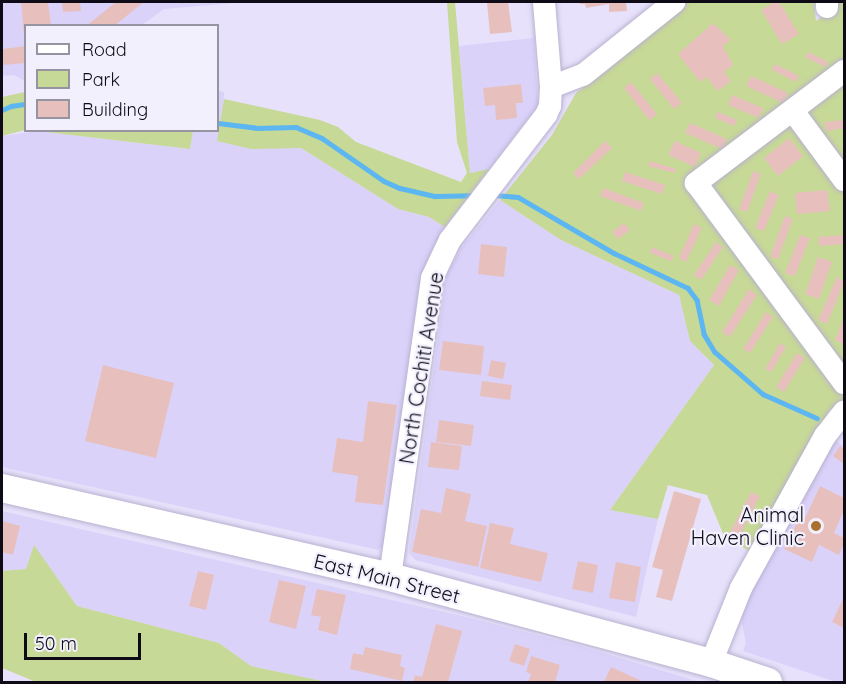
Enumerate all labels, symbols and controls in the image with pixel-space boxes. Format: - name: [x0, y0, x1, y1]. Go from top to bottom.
- legend: [24, 24, 219, 132]
- text: Road: [82, 38, 127, 61]
- text: Park: [82, 68, 120, 91]
- text: Building: [82, 98, 148, 121]
- street label: North Cochiti Avenue: [394, 270, 448, 466]
- place label: Animal Haven Clinic: [691, 502, 804, 549]
- marker: Animal Haven Clinic: [809, 519, 823, 533]
- street label: East Main Street: [311, 548, 463, 608]
- scale bar: [27, 621, 144, 659]
- text: 50 m: [35, 632, 77, 655]

